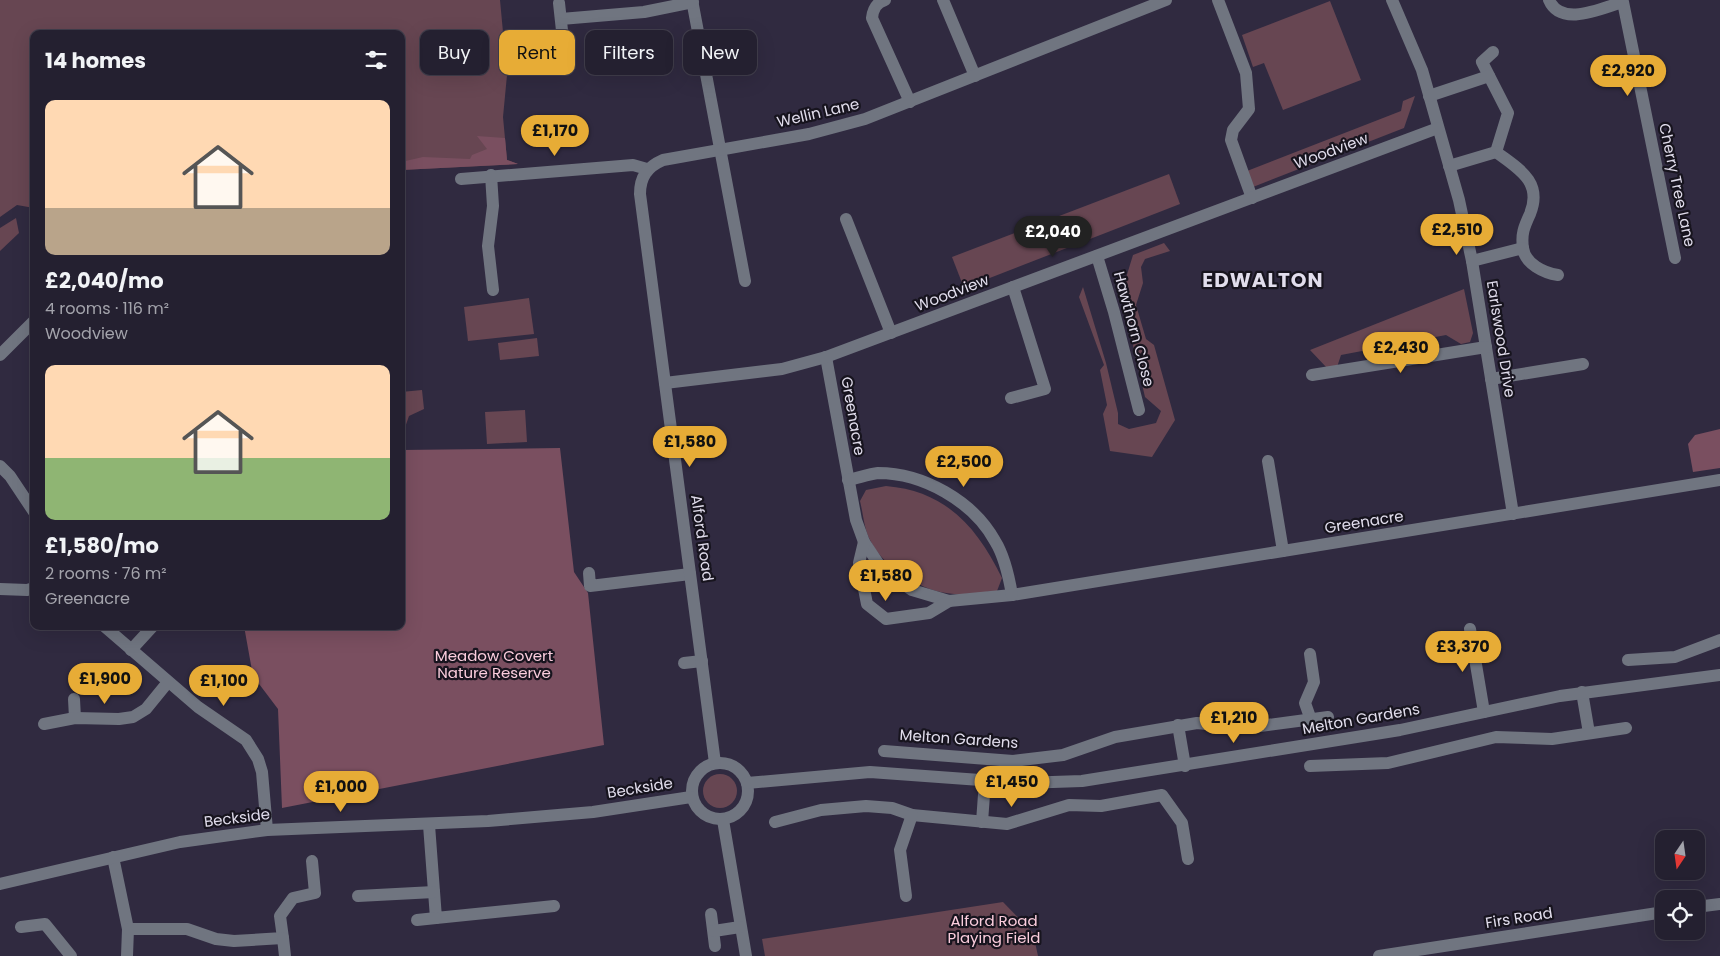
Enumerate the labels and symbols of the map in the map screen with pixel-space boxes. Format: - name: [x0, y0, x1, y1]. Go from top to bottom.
- pin: £2,920: [1587, 54, 1669, 97]
- street label: Wellin Lane: [775, 93, 861, 132]
- pin: £1,170: [514, 114, 596, 157]
- street label: Cherry Tree Lane: [1654, 121, 1701, 249]
- street label: Woodview: [1291, 127, 1372, 174]
- pin: £2,510: [1416, 214, 1498, 256]
- pin: £2,040: [1012, 216, 1094, 258]
- district label: EDWALTON: [1202, 266, 1324, 294]
- street label: Woodview: [912, 269, 992, 316]
- street label: Hawthorn Close: [1109, 269, 1160, 389]
- street label: Earlswood Drive: [1482, 279, 1521, 399]
- pin: £2,430: [1360, 332, 1442, 374]
- street label: Greenacre: [836, 375, 871, 457]
- pin: £1,580: [649, 426, 731, 468]
- pin: £2,500: [923, 446, 1005, 488]
- street label: Alford Road: [686, 493, 719, 583]
- street label: Greenacre: [1323, 505, 1405, 538]
- pin: £1,580: [845, 560, 927, 602]
- pin: £3,370: [1422, 630, 1504, 673]
- park label: Meadow Covert Nature Reserve: [435, 645, 553, 683]
- pin: £1,900: [64, 662, 146, 705]
- pin: £1,100: [183, 664, 265, 707]
- street label: Melton Gardens: [1301, 698, 1421, 739]
- pin: £1,210: [1193, 702, 1275, 744]
- street label: Melton Gardens: [899, 724, 1019, 753]
- pin: £1,450: [971, 766, 1053, 808]
- pin: £1,000: [300, 770, 382, 813]
- street label: Beckside: [606, 772, 674, 803]
- street label: Beckside: [203, 803, 271, 832]
- north arrow: [1655, 830, 1705, 880]
- street label: Firs Road: [1484, 902, 1554, 933]
- park label: Alford Road Playing Field: [948, 910, 1040, 948]

